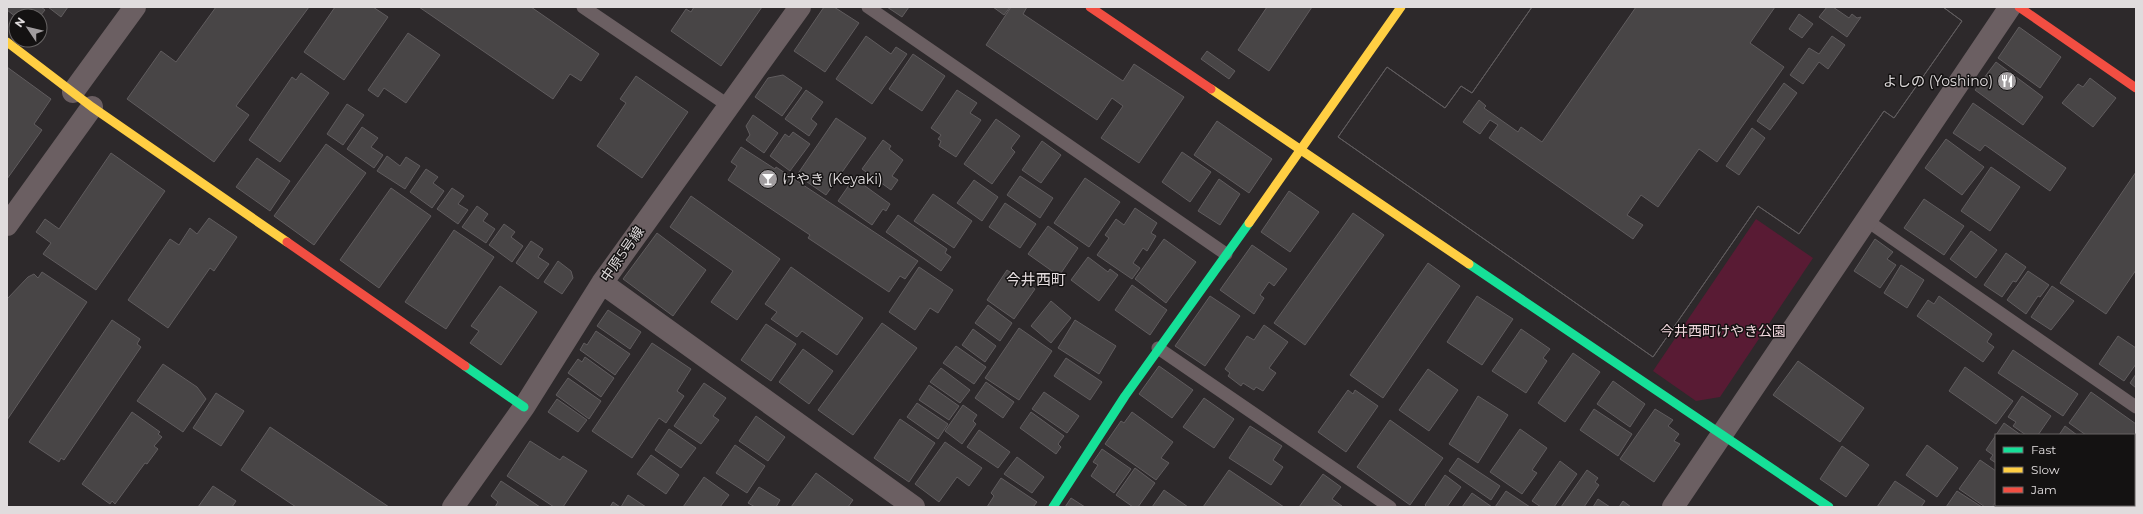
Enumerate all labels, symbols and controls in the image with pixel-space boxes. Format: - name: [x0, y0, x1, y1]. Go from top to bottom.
- north arrow: [8, 8, 48, 48]
- text: N: [12, 15, 28, 30]
- restaurant icon: よしの (Yoshino): [1996, 70, 2018, 92]
- place label: よしの (Yoshino): [1883, 72, 1993, 90]
- bar icon: けやき (Keyaki): [757, 168, 779, 190]
- place label: けやき (Keyaki): [782, 170, 883, 188]
- street label: 中原5号線: [596, 223, 648, 285]
- district label: 今井西町: [1006, 270, 1066, 289]
- park label: 今井西町けやき公園: [1660, 322, 1786, 340]
- legend: [1995, 434, 2135, 506]
- text: Fast: [2031, 442, 2056, 457]
- text: Slow: [2031, 462, 2060, 477]
- text: Jam: [2030, 482, 2057, 497]

